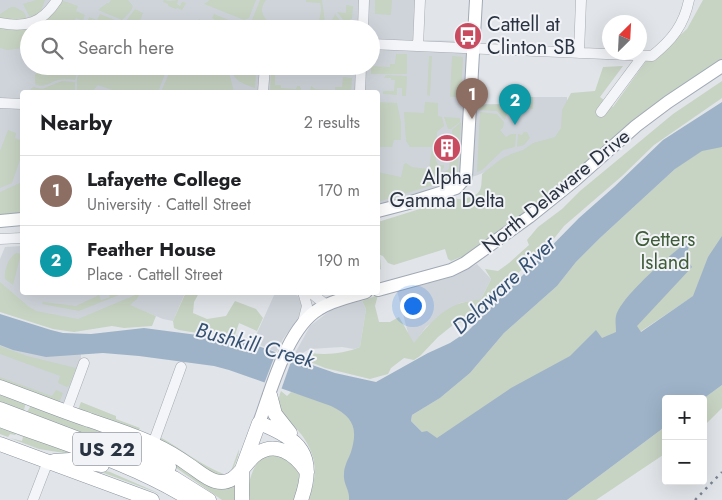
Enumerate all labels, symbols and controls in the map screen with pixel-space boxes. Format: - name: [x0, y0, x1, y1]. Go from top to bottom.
- place label: Cattell at Clinton SB: [487, 10, 575, 62]
- north arrow: [602, 15, 647, 60]
- search box: [20, 20, 380, 75]
- bus stop icon: Cattell at Clinton SB: [453, 21, 483, 51]
- icon: search: [38, 34, 66, 62]
- text: Search here: [78, 34, 174, 61]
- pin: 1: [456, 78, 488, 119]
- pin: 2: [499, 84, 531, 125]
- text: Nearby: [40, 108, 112, 138]
- text: 2 results: [304, 111, 360, 134]
- street label: North Delaware Drive: [476, 122, 636, 260]
- building icon: Alpha Gamma Delta: [432, 133, 462, 163]
- place label: Alpha Gamma Delta: [390, 163, 504, 215]
- text: Lafayette College: [87, 166, 241, 193]
- text: 1: [52, 179, 60, 202]
- text: 170 m: [318, 179, 360, 202]
- text: University · Cattell Street: [87, 193, 251, 216]
- park label: Getters Island: [635, 225, 695, 277]
- water label: Delaware River: [445, 228, 563, 341]
- text: Feather House: [87, 236, 216, 263]
- text: 2: [51, 249, 61, 272]
- text: 190 m: [317, 249, 360, 272]
- text: Place · Cattell Street: [87, 263, 222, 286]
- your location: [400, 293, 426, 319]
- water label: Bushkill Creek: [192, 315, 319, 375]
- map controls: [662, 395, 707, 485]
- button: +: [662, 395, 707, 440]
- road number: US 22: [73, 432, 141, 466]
- button: −: [662, 440, 707, 485]

